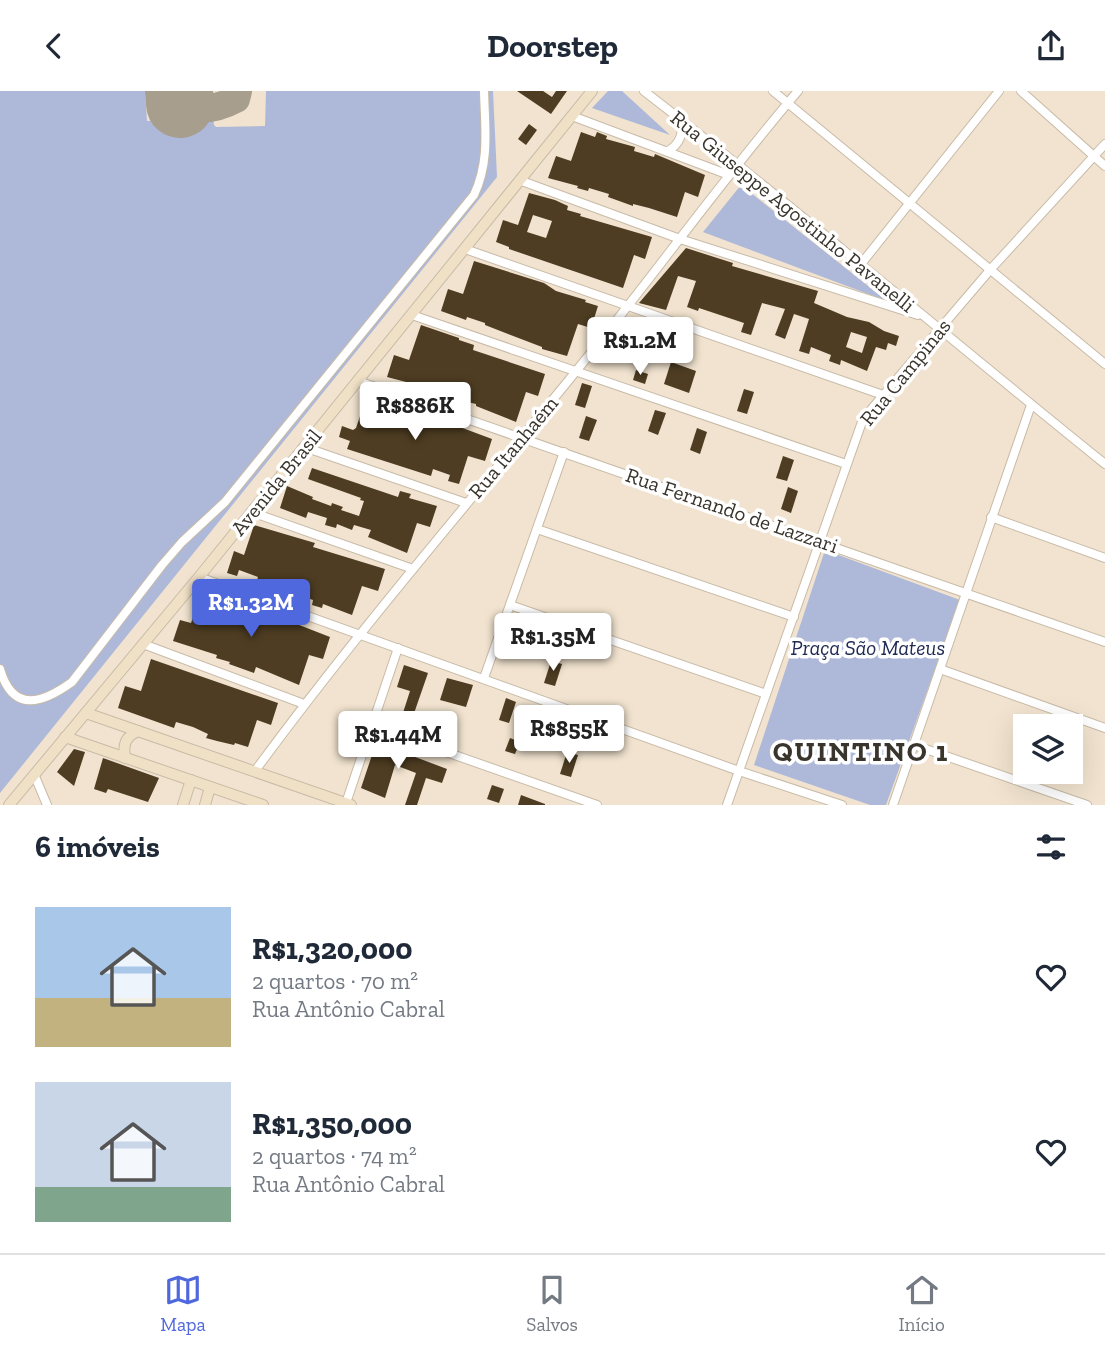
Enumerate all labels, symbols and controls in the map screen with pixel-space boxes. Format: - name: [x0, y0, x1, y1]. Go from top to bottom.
- icon: back: [35, 27, 73, 65]
- text: Doorstep: [487, 27, 618, 65]
- icon: share: [1032, 27, 1070, 65]
- street label: Rua Giuseppe Agostinho Pavanelli: [666, 105, 920, 317]
- street label: Rua Campinas: [854, 314, 956, 430]
- pin: R$1.2M: [583, 317, 697, 377]
- text: R$1.2M: [603, 326, 677, 354]
- pin: R$886K: [358, 383, 472, 442]
- text: R$886K: [376, 391, 454, 419]
- street label: Rua Itanhaém: [463, 391, 563, 503]
- street label: Avenida Brasil: [226, 423, 327, 540]
- street label: Rua Fernando de Lazzari: [623, 462, 842, 558]
- pin: R$1.32M: [186, 580, 316, 639]
- text: R$1.32M: [208, 588, 294, 616]
- pin: R$1.35M: [488, 613, 618, 673]
- text: R$1.35M: [510, 622, 596, 650]
- park label: Praça São Mateus: [791, 635, 945, 660]
- pin: R$855K: [512, 705, 626, 765]
- pin: R$1.44M: [333, 711, 463, 771]
- text: R$855K: [530, 714, 608, 742]
- map controls: [1013, 714, 1083, 784]
- button: layers: [1013, 714, 1083, 784]
- text: R$1.44M: [354, 720, 442, 748]
- district label: QUINTINO 1: [773, 735, 949, 768]
- icon: filters: [1032, 828, 1070, 866]
- text: 6 imóveis: [35, 829, 160, 865]
- text: R$1,320,000: [252, 931, 413, 967]
- icon: home: [91, 935, 175, 1019]
- icon: heart: [1032, 958, 1070, 996]
- text: 2 quartos · 70 m²: [252, 967, 418, 995]
- text: Rua Antônio Cabral: [252, 995, 445, 1023]
- text: R$1,350,000: [252, 1106, 412, 1142]
- icon: home: [91, 1110, 175, 1194]
- icon: heart: [1032, 1133, 1070, 1171]
- text: 2 quartos · 74 m²: [252, 1142, 417, 1170]
- text: Rua Antônio Cabral: [252, 1170, 445, 1198]
- tab: Mapa: [160, 1271, 206, 1336]
- tab: Salvos: [526, 1271, 578, 1336]
- tab: Início: [899, 1271, 945, 1336]

